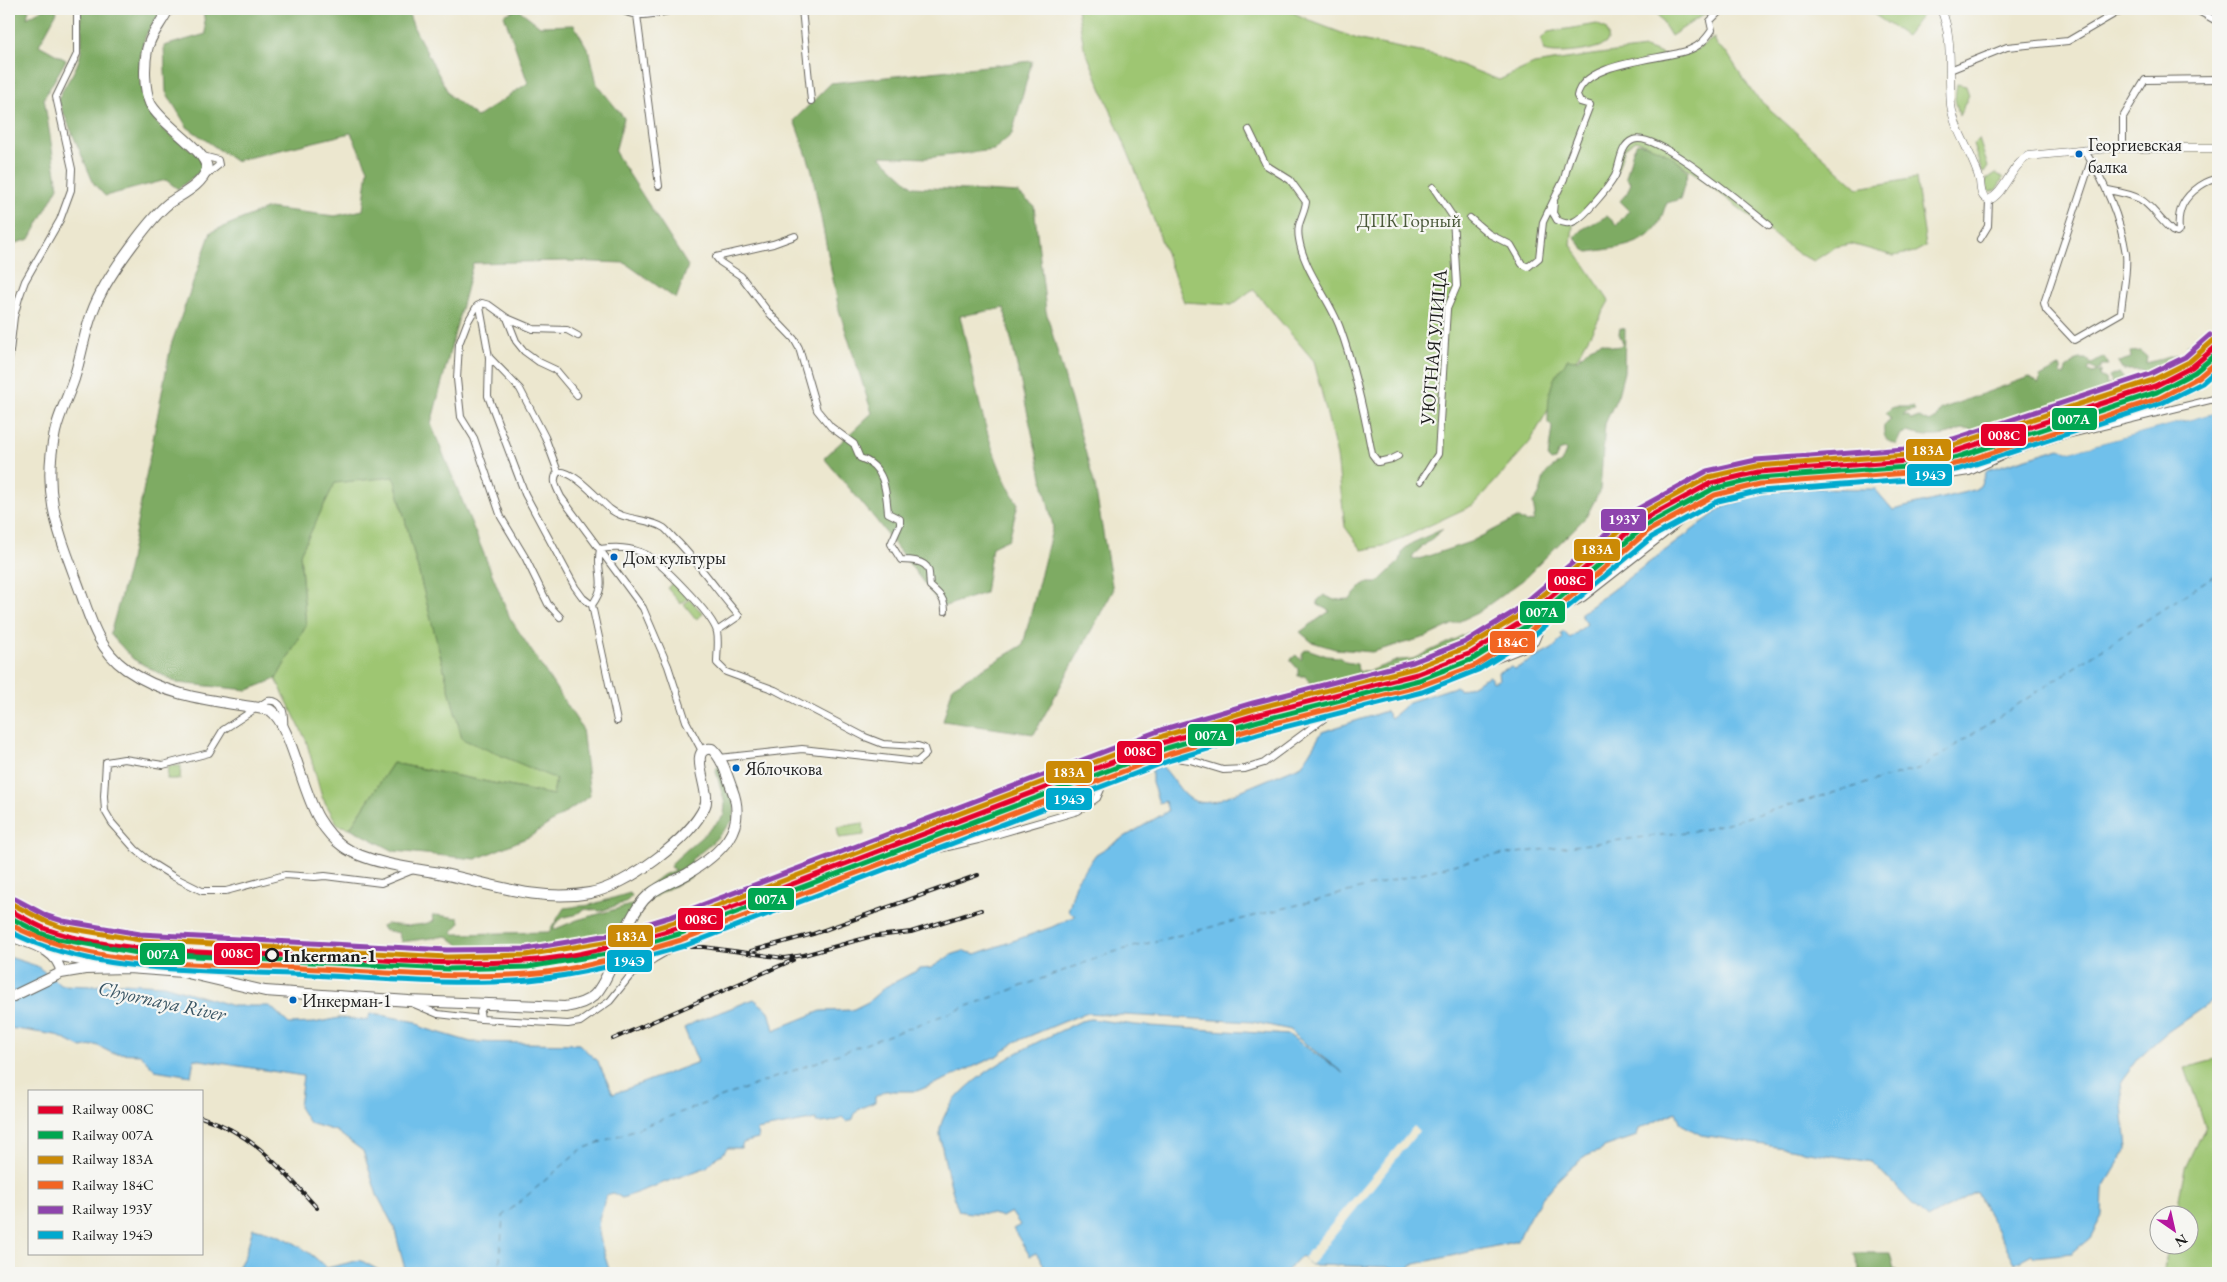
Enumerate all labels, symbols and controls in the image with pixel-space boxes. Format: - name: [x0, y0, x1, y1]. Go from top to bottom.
- place label: Георгиевская балка: [2088, 133, 2182, 178]
- marker: Георгиевская балка: [2074, 149, 2084, 159]
- park label: ДПК Горный: [1357, 208, 1461, 233]
- street label: УЮТНАЯ УЛИЦА: [1414, 267, 1453, 427]
- line badge: 007А: [2051, 407, 2098, 431]
- text: 007А: [2058, 410, 2091, 428]
- line badge: 008С: [1980, 423, 2027, 447]
- text: 008С: [1988, 426, 2020, 444]
- line badge: 183А: [1905, 438, 1952, 462]
- text: 183А: [1912, 441, 1945, 459]
- line badge: 194Э: [1906, 463, 1953, 487]
- text: 194Э: [1914, 466, 1946, 484]
- line badge: 193У: [1600, 508, 1647, 532]
- text: 193У: [1608, 510, 1640, 528]
- line badge: 183А: [1573, 538, 1621, 562]
- text: 183А: [1581, 540, 1614, 558]
- place label: Дом культуры: [623, 546, 726, 569]
- marker: Дом культуры: [609, 552, 619, 562]
- line badge: 008С: [1547, 568, 1594, 592]
- text: 008С: [1554, 571, 1586, 589]
- line badge: 007А: [1519, 600, 1566, 624]
- text: 007А: [1526, 603, 1559, 621]
- line badge: 184С: [1489, 630, 1536, 654]
- text: 184С: [1496, 633, 1528, 651]
- line badge: 007А: [1187, 723, 1235, 747]
- text: 007А: [1195, 726, 1228, 744]
- line badge: 008С: [1116, 740, 1163, 764]
- text: 008С: [1124, 742, 1156, 760]
- place label: Яблочкова: [744, 757, 823, 780]
- line badge: 183А: [1045, 760, 1093, 784]
- marker: Яблочкова: [731, 763, 741, 773]
- text: 183А: [1053, 763, 1086, 781]
- line badge: 194Э: [1045, 787, 1093, 811]
- text: 194Э: [1053, 790, 1085, 808]
- line badge: 007А: [747, 887, 795, 911]
- text: 007А: [755, 890, 788, 908]
- line badge: 008С: [677, 907, 724, 931]
- text: 008С: [685, 910, 717, 928]
- line badge: 183А: [607, 924, 654, 948]
- text: 183А: [615, 927, 648, 945]
- line badge: 007А: [139, 942, 186, 966]
- line badge: 008С: [213, 942, 261, 966]
- place label: Inkerman-1: [283, 943, 377, 968]
- text: 008С: [221, 944, 253, 962]
- text: 007А: [147, 945, 180, 963]
- marker: Inkerman-1: [265, 948, 279, 962]
- line badge: 194Э: [606, 949, 653, 973]
- text: 194Э: [613, 952, 645, 970]
- water label: Chyornaya River: [96, 975, 230, 1027]
- place label: Инкерман-1: [302, 989, 392, 1012]
- marker: Инкерман-1: [288, 995, 298, 1005]
- legend: [28, 1090, 202, 1254]
- text: Railway 008С: [72, 1099, 154, 1118]
- text: Railway 007А: [72, 1125, 154, 1144]
- text: Railway 183А: [72, 1149, 154, 1168]
- text: Railway 184С: [72, 1175, 154, 1194]
- text: Railway 193У: [72, 1199, 153, 1218]
- north arrow: [2150, 1204, 2200, 1254]
- text: Railway 194Э: [72, 1225, 153, 1244]
- text: N: [2171, 1230, 2191, 1252]

